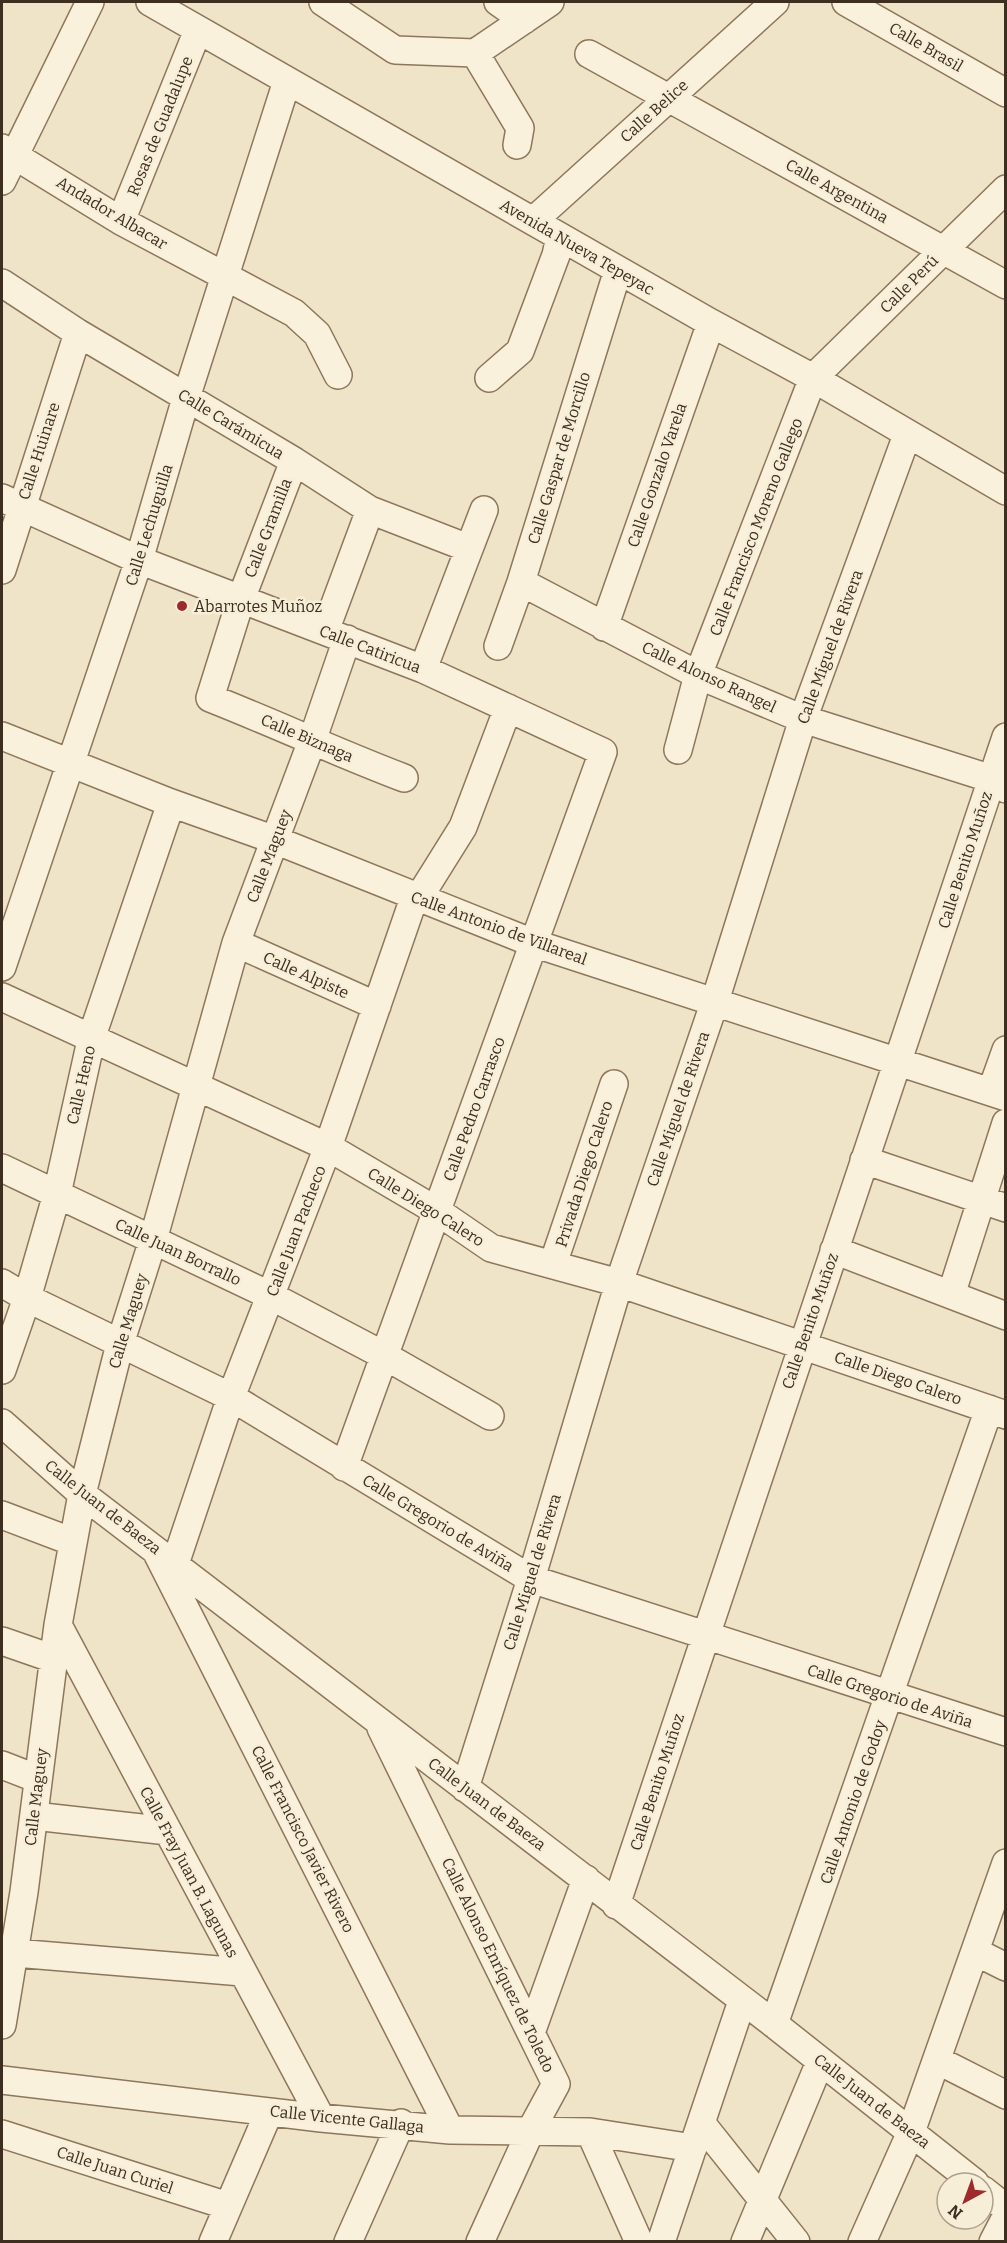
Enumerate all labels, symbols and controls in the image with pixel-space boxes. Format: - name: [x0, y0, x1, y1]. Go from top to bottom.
- street label: Calle Brasil: [886, 18, 967, 76]
- street label: Rosas de Guadalupe: [123, 53, 197, 199]
- street label: Calle Belice: [616, 76, 692, 146]
- street label: Calle Argentina: [782, 155, 892, 227]
- street label: Andador Albacar: [53, 173, 171, 253]
- street label: Avenida Nueva Tepeyac: [496, 195, 658, 299]
- street label: Calle Perú: [876, 251, 942, 317]
- street label: Calle Gaspar de Morcillo: [524, 370, 594, 546]
- street label: Calle Carámicua: [174, 385, 288, 463]
- street label: Calle Huinare: [14, 400, 64, 502]
- street label: Calle Gonzalo Varela: [623, 400, 691, 550]
- street label: Calle Francisco Moreno Gallego: [706, 415, 806, 639]
- street label: Calle Lechuguilla: [121, 462, 177, 588]
- street label: Calle Gramilla: [240, 475, 296, 580]
- street label: Calle Miguel de Rivera: [793, 567, 867, 727]
- place label: Abarrotes Muñoz: [194, 597, 323, 616]
- marker: Abarrotes Muñoz: [175, 599, 189, 613]
- street label: Calle Catiricua: [316, 621, 424, 677]
- street label: Calle Alonso Rangel: [639, 637, 780, 717]
- street label: Calle Biznaga: [258, 710, 356, 766]
- street label: Calle Benito Muñoz: [934, 789, 996, 931]
- street label: Calle Maguey: [243, 806, 296, 905]
- street label: Calle Antonio de Villareal: [408, 887, 590, 969]
- street label: Calle Alpiste: [260, 948, 352, 1002]
- street label: Calle Miguel de Rivera: [643, 1029, 714, 1189]
- street label: Calle Pedro Carrasco: [439, 1034, 509, 1184]
- street label: Calle Heno: [63, 1044, 99, 1126]
- street label: Privada Diego Calero: [551, 1098, 617, 1250]
- street label: Calle Juan Pacheco: [262, 1163, 330, 1299]
- street label: Calle Diego Calero: [364, 1163, 488, 1251]
- street label: Calle Juan Borrallo: [112, 1214, 244, 1290]
- street label: Calle Benito Muñoz: [778, 1250, 842, 1392]
- street label: Calle Maguey: [105, 1271, 152, 1371]
- street label: Calle Diego Calero: [832, 1347, 964, 1409]
- street label: Calle Juan de Baeza: [41, 1456, 165, 1558]
- street label: Calle Gregorio de Aviña: [359, 1470, 517, 1576]
- street label: Calle Miguel de Rivera: [499, 1491, 565, 1653]
- street label: Calle Gregorio de Aviña: [805, 1660, 975, 1732]
- street label: Calle Benito Muñoz: [626, 1711, 688, 1853]
- street label: Calle Antonio de Godoy: [816, 1717, 890, 1887]
- street label: Calle Francisco Javier Rivero: [247, 1742, 359, 1936]
- street label: Calle Maguey: [21, 1746, 51, 1847]
- street label: Calle Juan de Baeza: [424, 1754, 550, 1855]
- street label: Calle Fray Juan B. Lagunas: [136, 1783, 242, 1961]
- street label: Calle Alonso Enríquez de Toledo: [438, 1854, 558, 2076]
- street label: Calle Juan de Baeza: [810, 2050, 934, 2152]
- street label: Calle Vicente Gallaga: [269, 2101, 425, 2137]
- street label: Calle Juan Curiel: [54, 2142, 176, 2198]
- north arrow: [935, 2171, 995, 2231]
- text: N: [945, 2201, 966, 2223]

